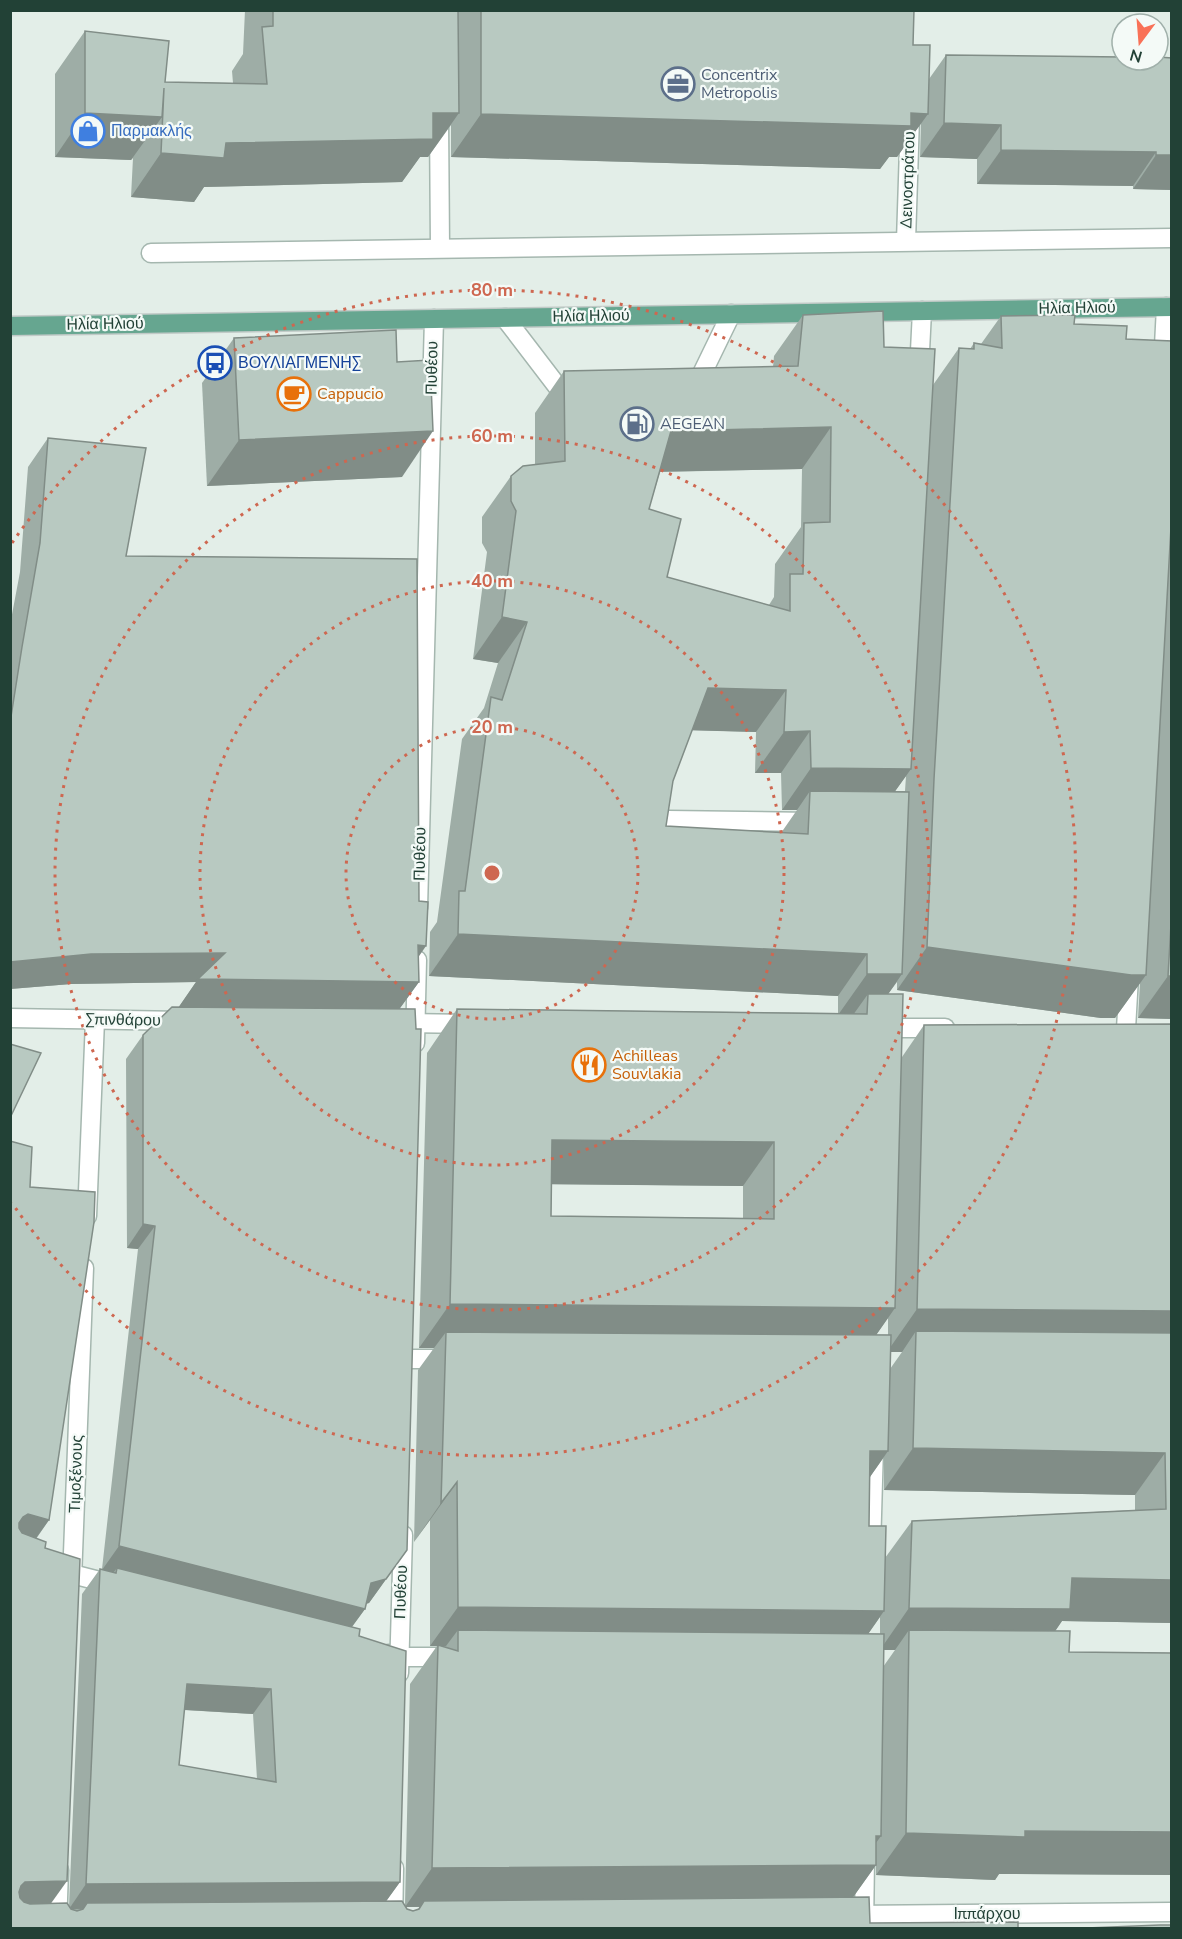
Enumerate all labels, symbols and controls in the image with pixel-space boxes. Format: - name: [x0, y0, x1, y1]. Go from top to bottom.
- north arrow: [1110, 12, 1170, 72]
- text: N: [1127, 43, 1145, 68]
- place label: Concentrix Metropolis: [701, 64, 778, 104]
- office icon: Concentrix Metropolis: [660, 66, 696, 102]
- shop icon: Παρμακλής: [70, 113, 106, 149]
- place label: Παρμακλής: [111, 120, 192, 142]
- street label: Δεινοστράτου: [895, 131, 921, 229]
- text: 80 m: [471, 278, 513, 302]
- street label: Ηλία Ηλιού: [1038, 296, 1116, 320]
- street label: Ηλία Ηλιού: [552, 304, 630, 328]
- street label: Ηλία Ηλιού: [66, 312, 144, 336]
- street label: Πυθέου: [421, 341, 443, 395]
- bus stop icon: ΒΟΥΛΙΑΓΜΕΝΗΣ: [197, 345, 233, 381]
- place label: ΒΟΥΛΙΑΓΜΕΝΗΣ: [238, 352, 361, 374]
- cafe icon: Cappucio: [276, 376, 312, 412]
- place label: Cappucio: [317, 383, 384, 405]
- fuel station icon: AEGEAN: [619, 406, 655, 442]
- place label: AEGEAN: [660, 413, 725, 435]
- text: 60 m: [471, 424, 513, 448]
- text: 40 m: [471, 569, 513, 593]
- text: 20 m: [471, 715, 513, 739]
- street label: Πυθέου: [409, 827, 431, 881]
- centre of rings: [482, 863, 502, 883]
- street label: Σπινθάρου: [85, 1008, 161, 1032]
- place label: Achilleas Souvlakia: [612, 1045, 681, 1085]
- restaurant icon: Achilleas Souvlakia: [571, 1047, 607, 1083]
- street label: Τιμοξένους: [64, 1434, 88, 1513]
- street label: Πυθέου: [389, 1565, 413, 1619]
- street label: Ιππάρχου: [953, 1903, 1021, 1925]

